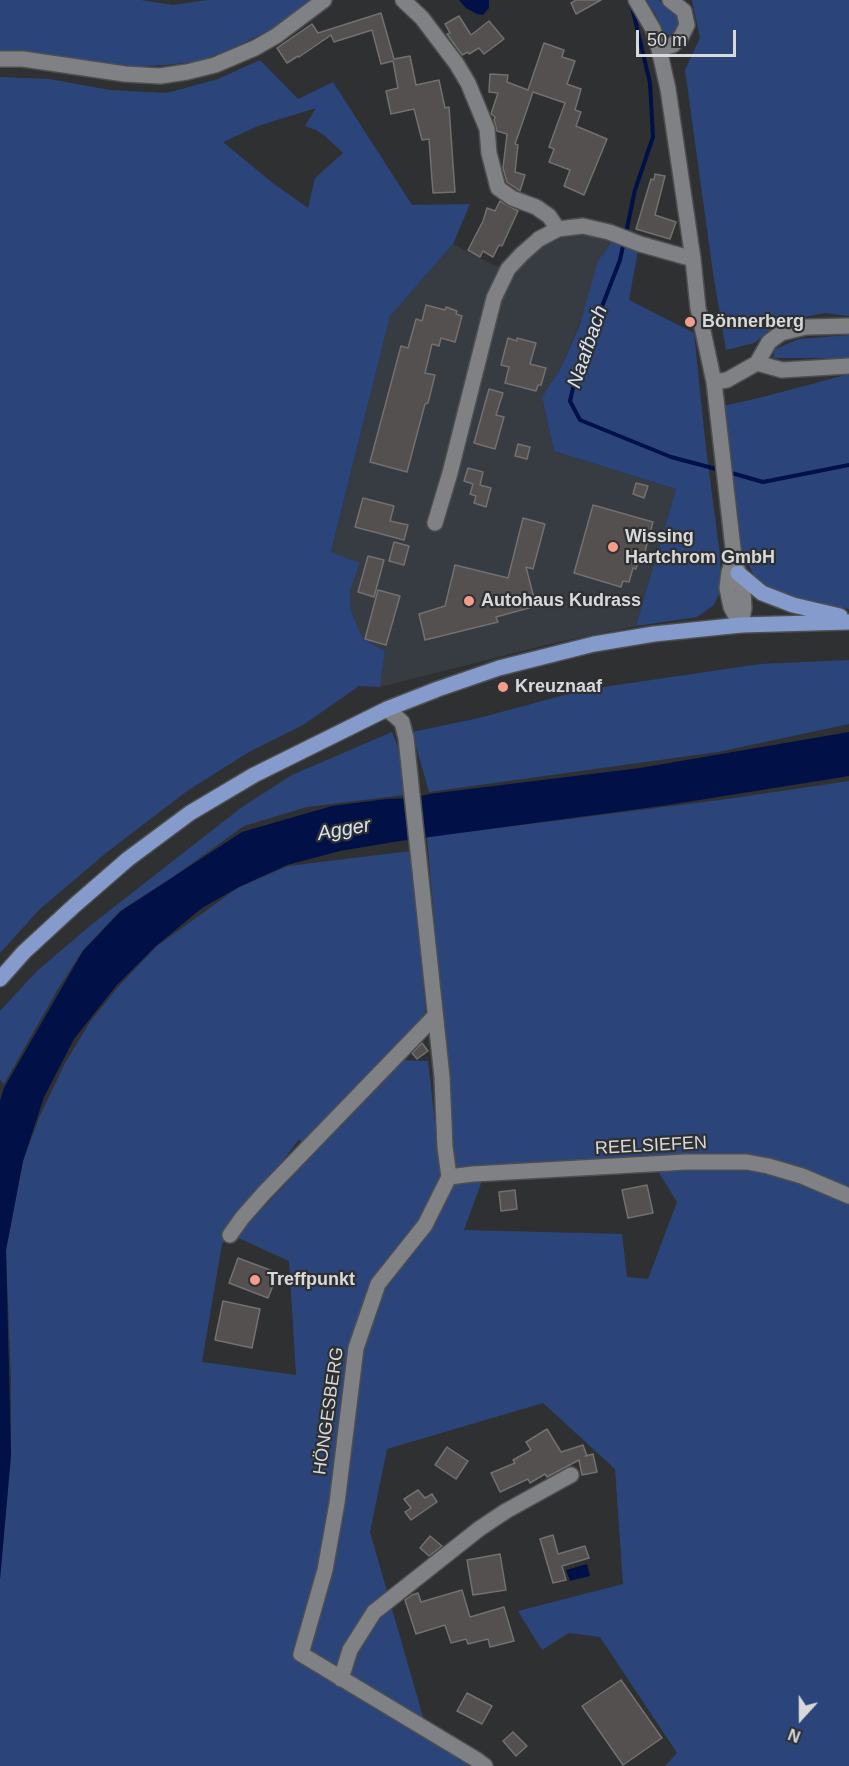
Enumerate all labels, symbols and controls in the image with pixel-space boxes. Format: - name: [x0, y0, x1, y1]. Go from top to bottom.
- scale bar: [639, 18, 740, 56]
- text: 50 m: [647, 30, 687, 50]
- water label: Naafbach: [563, 303, 613, 391]
- place label: Bönnerberg: [702, 311, 804, 333]
- marker: Bönnerberg: [683, 315, 697, 329]
- place label: Wissing Hartchrom GmbH: [625, 526, 775, 568]
- marker: Wissing Hartchrom GmbH: [606, 540, 620, 554]
- place label: Autohaus Kudrass: [481, 590, 641, 612]
- marker: Autohaus Kudrass: [462, 594, 476, 608]
- place label: Kreuznaaf: [515, 676, 602, 698]
- marker: Kreuznaaf: [496, 680, 510, 694]
- water label: Agger: [316, 814, 372, 846]
- street label: REELSIEFEN: [594, 1132, 708, 1160]
- place label: Treffpunkt: [267, 1269, 355, 1291]
- marker: Treffpunkt: [248, 1273, 262, 1287]
- street label: HÖNGESBERG: [309, 1346, 349, 1476]
- north arrow: [771, 1688, 831, 1748]
- text: N: [786, 1725, 803, 1745]

